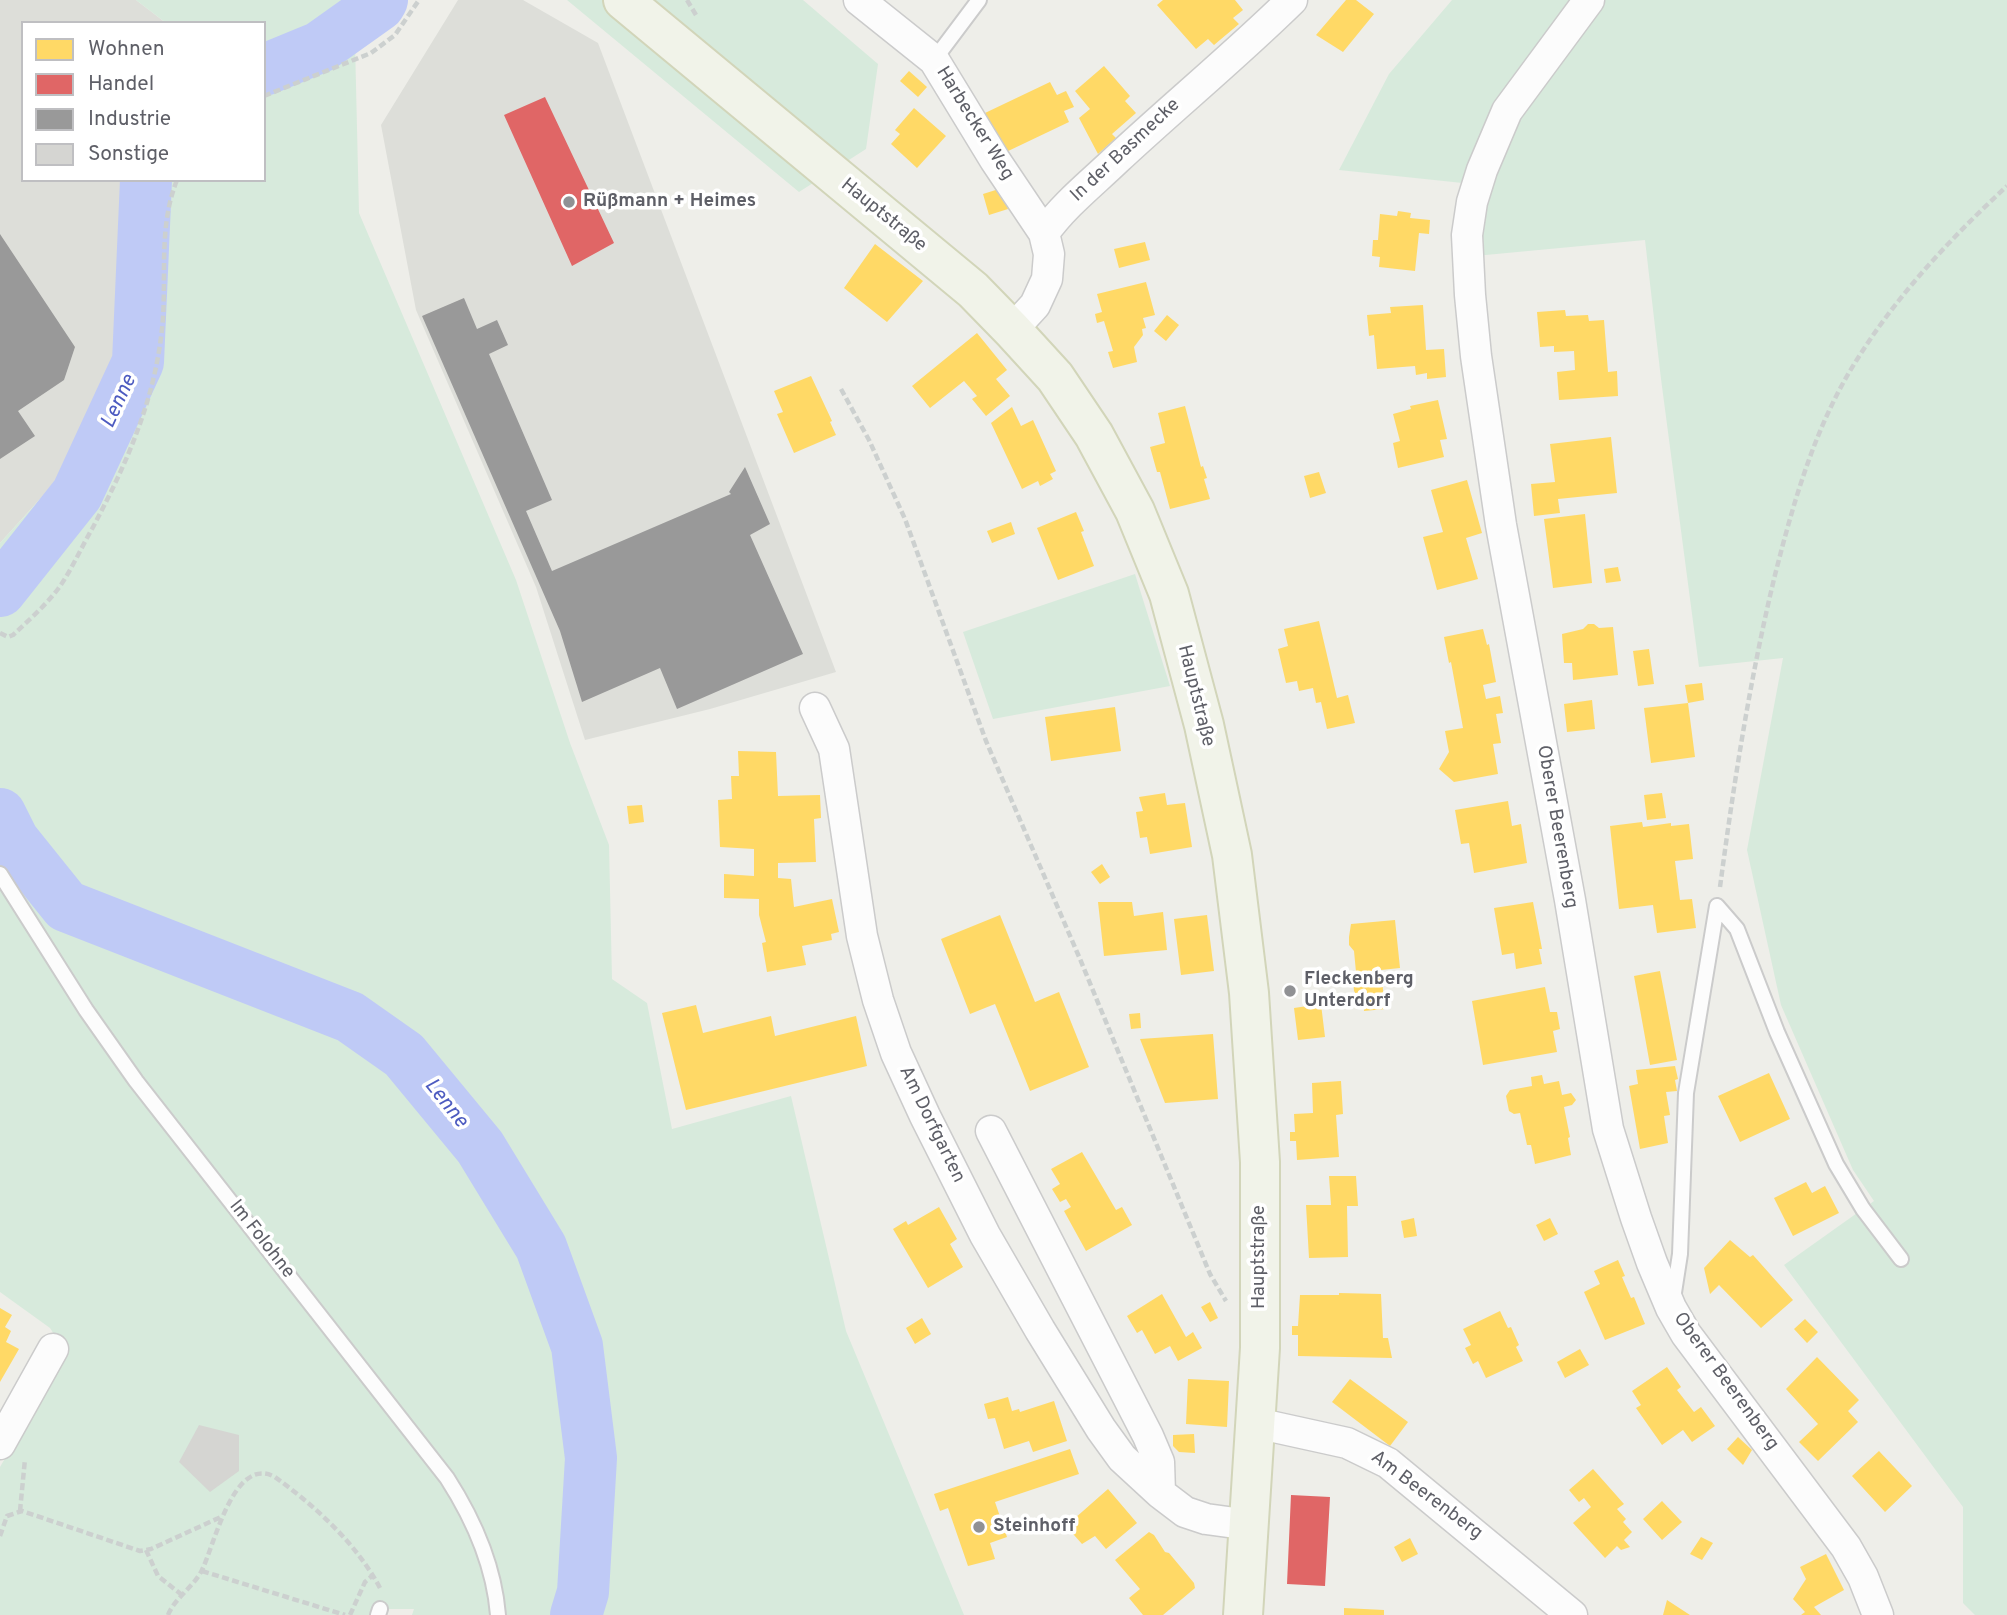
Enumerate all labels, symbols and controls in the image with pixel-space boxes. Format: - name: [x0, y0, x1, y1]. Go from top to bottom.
- legend: [21, 21, 266, 182]
- text: Wohnen: [88, 36, 165, 63]
- street label: Harbecker Weg: [930, 63, 1018, 185]
- text: Handel: [88, 71, 154, 98]
- street label: In der Basmecke: [1067, 95, 1185, 207]
- text: Industrie: [88, 106, 171, 133]
- text: Sonstige: [88, 141, 169, 168]
- street label: Hauptstraße: [835, 174, 931, 258]
- place label: Rüßmann + Heimes: [583, 191, 756, 213]
- marker: Rüßmann + Heimes: [561, 194, 577, 210]
- water label: Lenne: [97, 371, 143, 433]
- street label: Hauptstraße: [1171, 643, 1219, 749]
- street label: Oberer Beerenberg: [1530, 744, 1582, 910]
- place label: Fleckenberg Unterdorf: [1304, 969, 1414, 1013]
- marker: Fleckenberg Unterdorf: [1282, 983, 1298, 999]
- street label: Am Dorfgarten: [893, 1063, 969, 1187]
- water label: Lenne: [418, 1074, 472, 1134]
- street label: Im Folohne: [223, 1196, 299, 1284]
- street label: Hauptstraße: [1249, 1205, 1271, 1309]
- street label: Oberer Beerenberg: [1667, 1309, 1783, 1455]
- street label: Am Beerenberg: [1366, 1447, 1486, 1545]
- place label: Steinhoff: [993, 1516, 1075, 1538]
- marker: Steinhoff: [971, 1519, 987, 1535]

